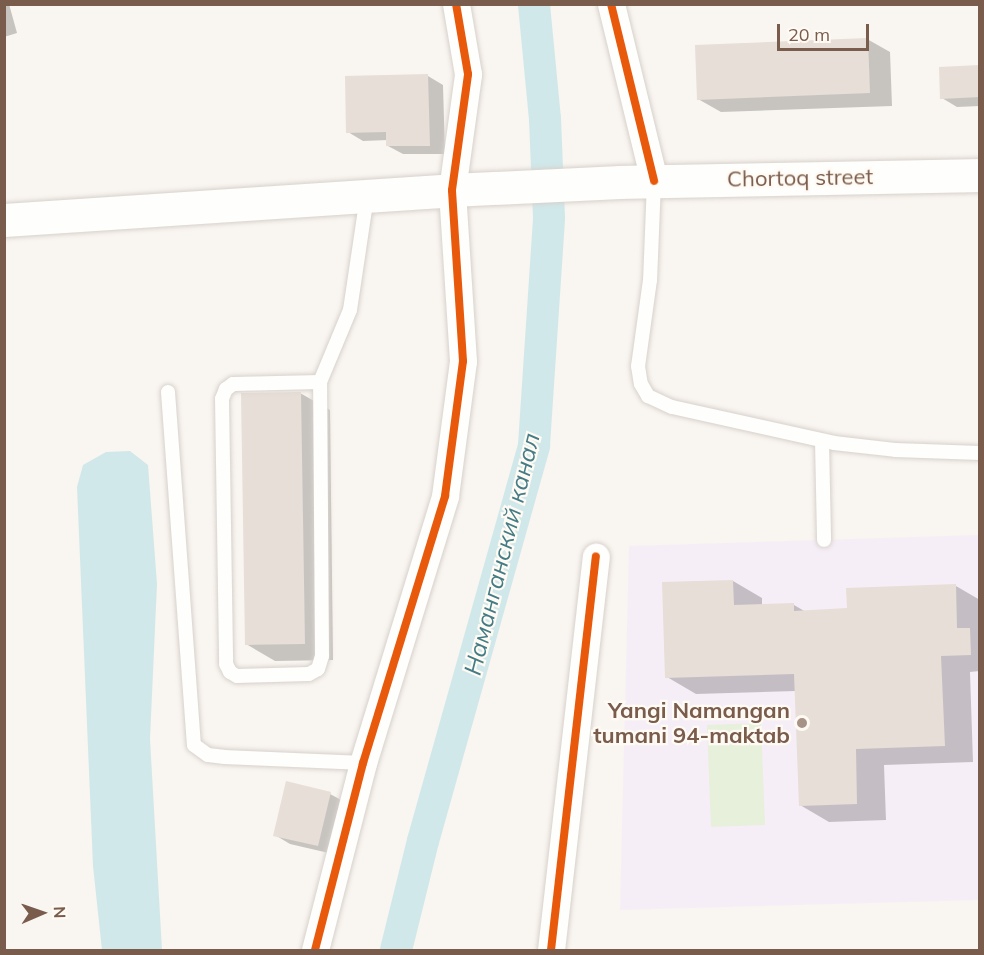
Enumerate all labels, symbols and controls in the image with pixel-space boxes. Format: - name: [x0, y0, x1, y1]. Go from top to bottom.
- scale bar: [780, 12, 872, 50]
- text: 20 m: [788, 23, 830, 46]
- street label: Chortoq street: [727, 164, 873, 192]
- water label: Наманганский канал: [458, 430, 546, 678]
- place label: Yangi Namangan tumani 94-maktab: [593, 697, 790, 748]
- marker: Yangi Namangan tumani 94-maktab: [795, 716, 809, 730]
- north arrow: [12, 883, 72, 943]
- text: N: [50, 906, 70, 919]

